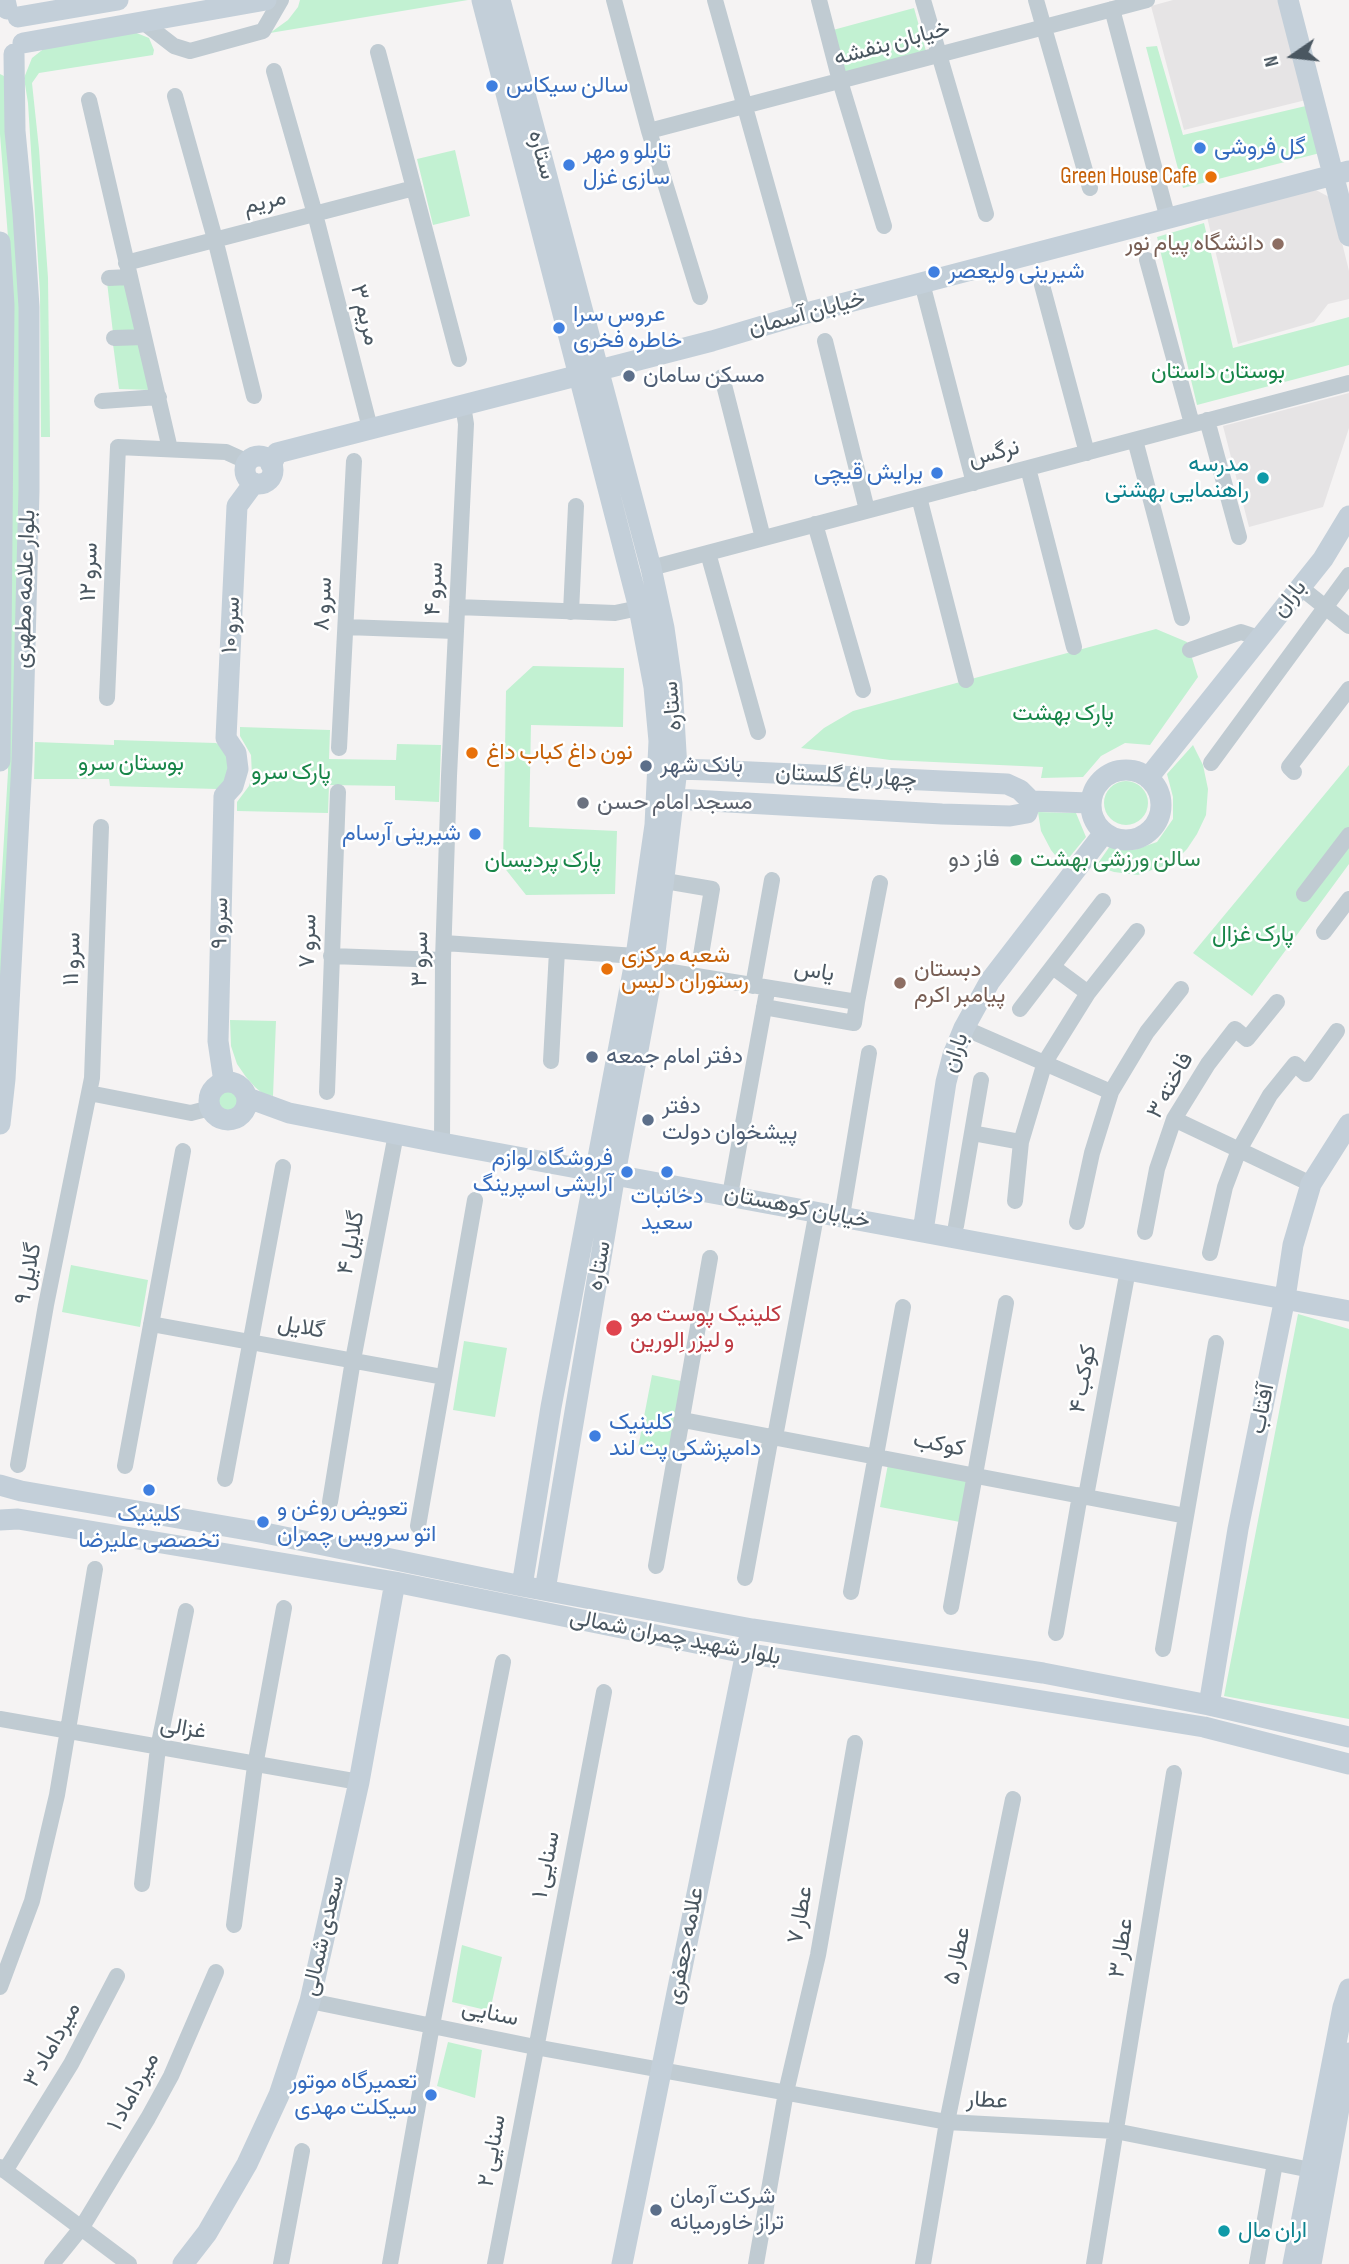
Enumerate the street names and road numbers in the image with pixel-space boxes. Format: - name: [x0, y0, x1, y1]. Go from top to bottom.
- street label: خیابان بنفشه: [831, 15, 953, 73]
- street label: ستاره: [521, 127, 561, 183]
- street label: مریم: [241, 184, 289, 222]
- street label: مریم ۳: [343, 282, 385, 348]
- street label: خیابان آسمان: [745, 285, 869, 343]
- street label: نرگس: [965, 434, 1023, 474]
- street label: بلوار علامه مطهری: [9, 509, 43, 669]
- street label: سرو ۱۲: [75, 542, 105, 602]
- street label: سرو ۴: [420, 561, 450, 617]
- street label: باران: [1267, 575, 1313, 623]
- street label: سرو ۸: [309, 576, 339, 632]
- street label: سرو ۱۰: [217, 596, 247, 654]
- street label: ستاره: [657, 680, 689, 732]
- street label: چهار باغ گلستان: [775, 760, 917, 794]
- street label: سرو ۹: [207, 897, 235, 949]
- street label: سرو ۷: [294, 913, 324, 969]
- street label: سرو ۳: [407, 931, 435, 987]
- street label: سرو ۱۱: [58, 932, 88, 986]
- street label: یاس: [792, 955, 836, 989]
- street label: باران: [936, 1030, 976, 1076]
- street label: فاخته ۳: [1142, 1048, 1200, 1124]
- street label: خیابان کوهستان: [722, 1180, 872, 1236]
- street label: گلایل ۴: [332, 1209, 372, 1277]
- street label: ستاره: [582, 1239, 618, 1293]
- street label: گلایل ۹: [10, 1241, 48, 1307]
- street label: گلایل: [275, 1310, 327, 1346]
- street label: کوکب ۴: [1064, 1343, 1104, 1415]
- street label: آفتاب: [1245, 1381, 1281, 1437]
- street label: کوکب: [911, 1426, 967, 1464]
- street label: بلوار شهید چمران شمالی: [567, 1604, 783, 1672]
- street label: غزالی: [158, 1711, 208, 1747]
- street label: سنایی ۱: [527, 1829, 567, 1901]
- street label: سعدی شمالی: [297, 1873, 351, 1999]
- street label: عطار ۷: [782, 1884, 820, 1946]
- street label: علامه جعفری: [661, 1885, 711, 2007]
- street label: عطار ۳: [1104, 1916, 1140, 1980]
- street label: عطار ۵: [938, 1924, 978, 1988]
- street label: سنایی: [459, 1995, 521, 2033]
- street label: میرداماد ۳: [18, 1998, 88, 2092]
- street label: میرداماد ۱: [102, 2048, 166, 2136]
- street label: عطار: [966, 2086, 1008, 2116]
- street label: سنایی ۲: [473, 2113, 513, 2189]

